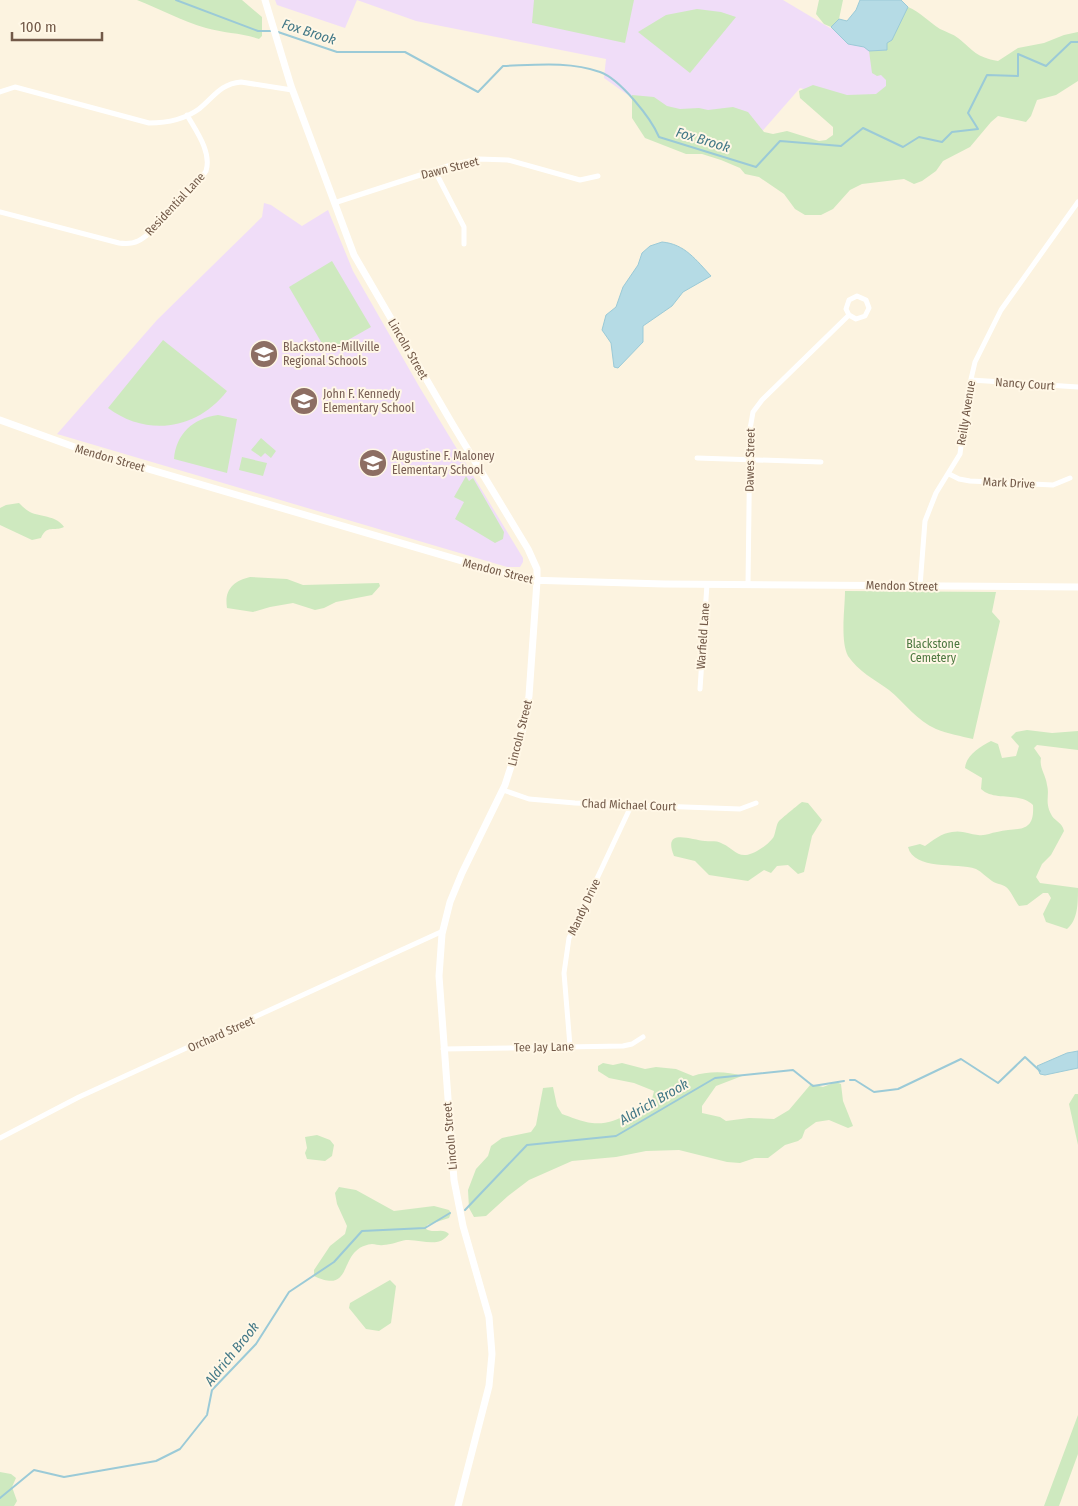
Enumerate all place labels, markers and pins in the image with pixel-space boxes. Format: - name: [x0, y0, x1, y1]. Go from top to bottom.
- school or university icon: Blackstone-Millville Regional Schools: [249, 339, 279, 369]
- place label: Blackstone-Millville Regional Schools: [283, 340, 379, 368]
- school or university icon: John F. Kennedy Elementary School: [289, 386, 319, 416]
- place label: John F. Kennedy Elementary School: [323, 387, 414, 415]
- school or university icon: Augustine F. Maloney Elementary School: [358, 448, 388, 478]
- place label: Augustine F. Maloney Elementary School: [392, 449, 495, 477]

